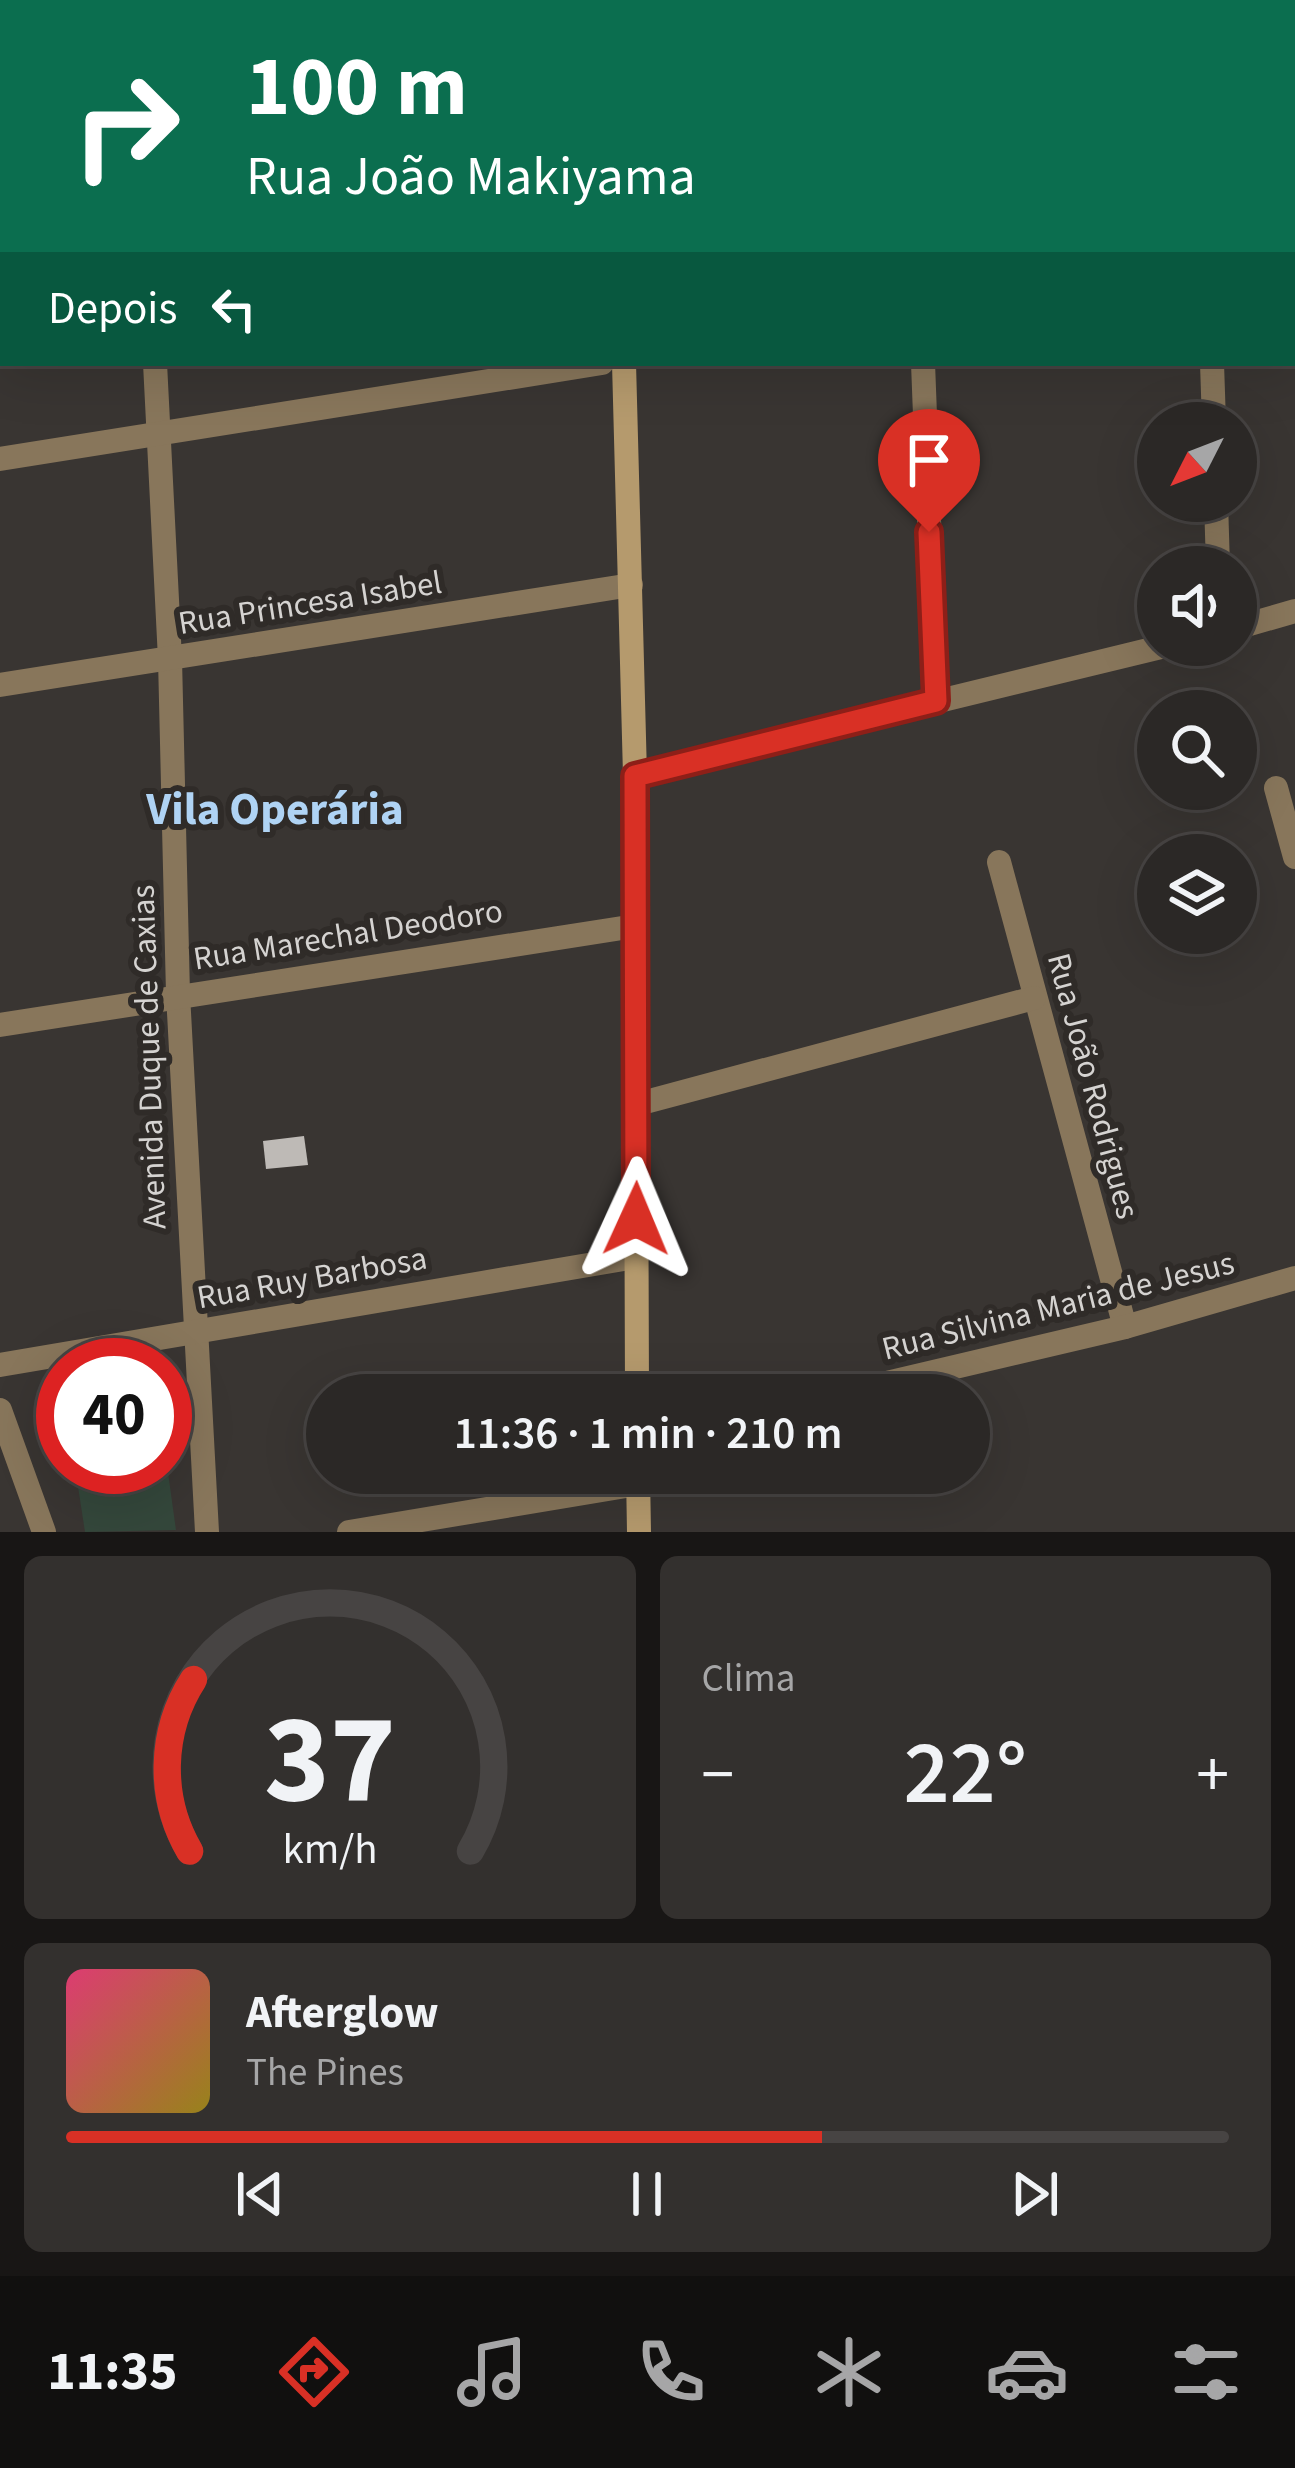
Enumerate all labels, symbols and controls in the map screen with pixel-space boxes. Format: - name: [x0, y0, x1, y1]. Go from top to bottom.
- text: 100 m: [246, 28, 468, 148]
- icon: right: [48, 48, 204, 204]
- text: Rua João Makiyama: [246, 139, 696, 216]
- icon: left: [201, 276, 267, 342]
- text: Depois: [48, 277, 177, 341]
- north arrow: [1137, 402, 1257, 522]
- map controls: [1137, 402, 1257, 954]
- pin: [878, 409, 980, 532]
- icon: arrive: [896, 427, 962, 493]
- button: sound: [1137, 546, 1257, 666]
- street label: Rua Princesa Isabel: [175, 559, 445, 647]
- button: search: [1137, 690, 1257, 810]
- district label: Vila Operária: [145, 778, 404, 842]
- button: layers: [1137, 834, 1257, 954]
- street label: Avenida Duque de Caxias: [120, 884, 178, 1230]
- street label: Rua Marechal Deodoro: [190, 887, 506, 983]
- street label: Rua João Rodrigues: [1035, 948, 1151, 1224]
- position arrow: [573, 1156, 699, 1282]
- street label: Rua Ruy Barbosa: [193, 1235, 431, 1321]
- street label: Rua Silvina Maria de Jesus: [877, 1239, 1239, 1373]
- speed limit sign: 40: [36, 1338, 192, 1494]
- text: 11:36 · 1 min · 210 m: [454, 1402, 842, 1466]
- text: Clima: [702, 1651, 795, 1707]
- text: 37: [264, 1672, 396, 1850]
- text: 22°: [903, 1710, 1027, 1838]
- text: −: [702, 1728, 734, 1822]
- text: +: [1196, 1728, 1229, 1822]
- text: km/h: [282, 1818, 377, 1879]
- text: Afterglow: [246, 1981, 439, 2045]
- text: The Pines: [246, 2045, 404, 2101]
- icon: previous: [227, 2161, 293, 2227]
- icon: pause: [614, 2161, 680, 2227]
- icon: next: [1002, 2161, 1068, 2227]
- icon: directions: [272, 2330, 356, 2414]
- icon: music: [450, 2330, 534, 2414]
- icon: phone: [629, 2330, 713, 2414]
- icon: climate: [807, 2330, 891, 2414]
- icon: car: [985, 2330, 1069, 2414]
- icon: filters: [1164, 2330, 1248, 2414]
- text: 11:35: [47, 2334, 177, 2411]

